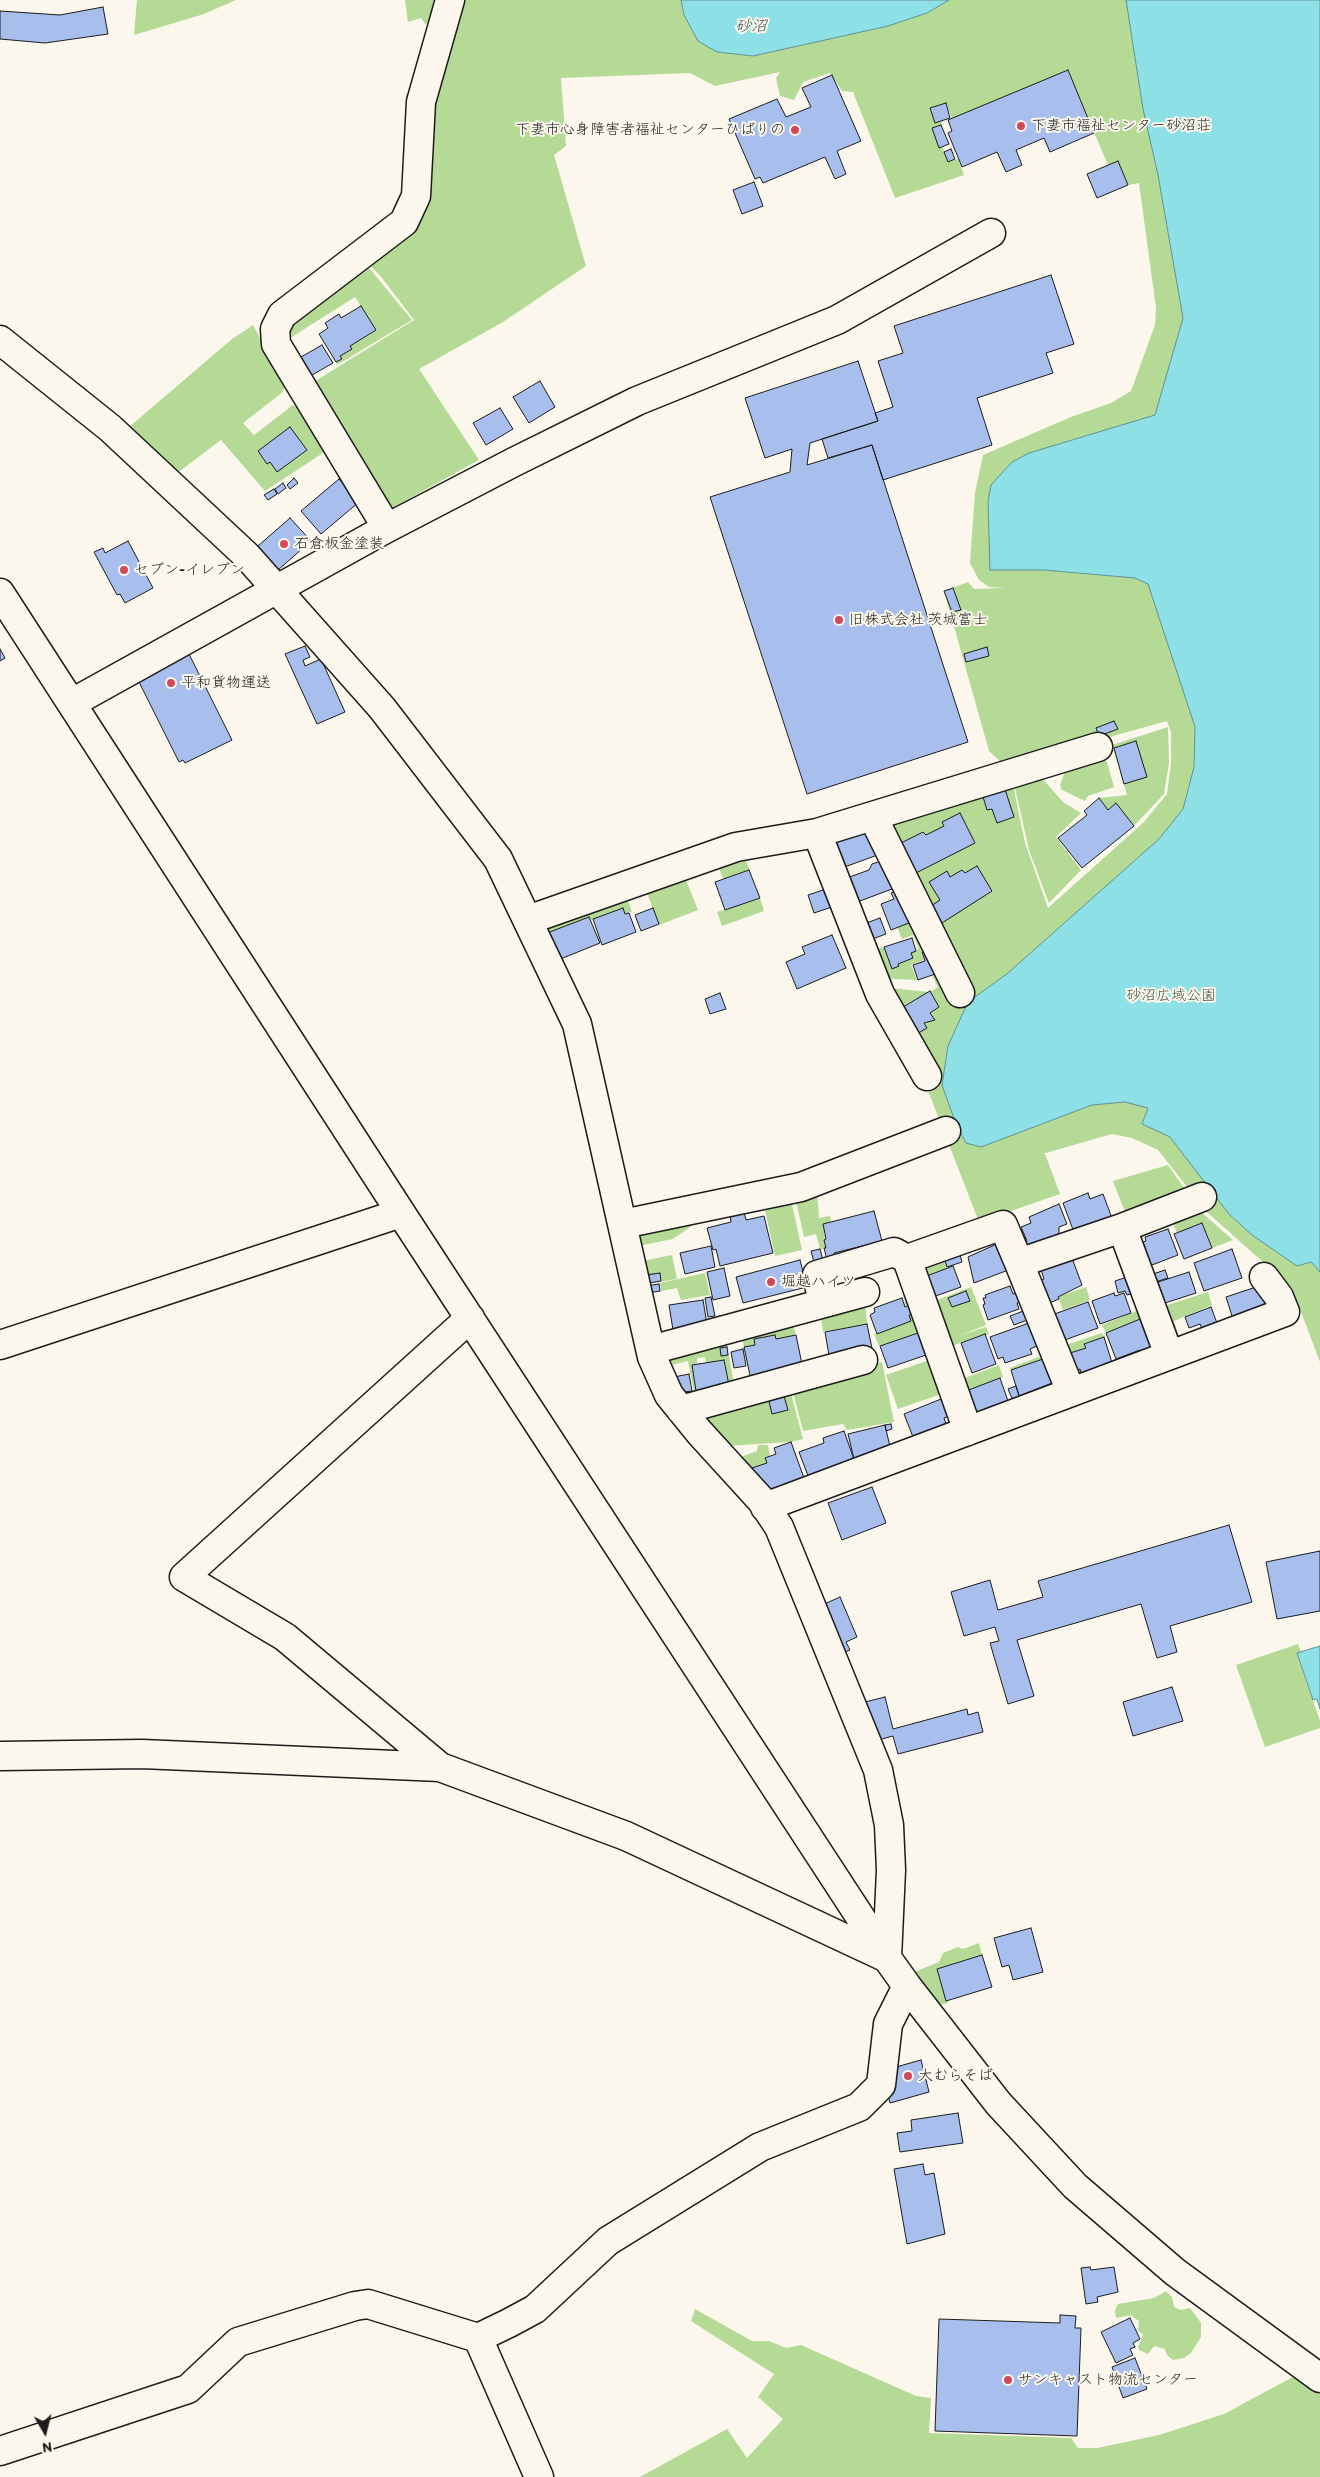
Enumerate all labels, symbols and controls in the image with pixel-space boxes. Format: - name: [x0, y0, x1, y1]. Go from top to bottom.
- water label: 砂沼: [735, 17, 767, 37]
- place label: 下妻市福祉センター砂沼荘: [1031, 117, 1211, 135]
- marker: 下妻市福祉センター砂沼荘: [1015, 120, 1027, 132]
- place label: 下妻市心身障害者福祉センターひばりの: [515, 121, 785, 139]
- marker: 下妻市心身障害者福祉センターひばりの: [789, 124, 801, 136]
- place label: 石倉板金塗装: [294, 535, 384, 553]
- marker: 石倉板金塗装: [278, 538, 290, 550]
- place label: セブン-イレブン: [134, 561, 245, 579]
- marker: セブン-イレブン: [118, 564, 130, 576]
- place label: 旧株式会社 茨城富士: [849, 611, 987, 629]
- marker: 旧株式会社 茨城富士: [833, 614, 845, 626]
- place label: 平和貨物運送: [181, 674, 271, 692]
- marker: 平和貨物運送: [165, 677, 177, 689]
- park label: 砂沼広域公園: [1126, 987, 1216, 1005]
- place label: 堀越ハイツ: [781, 1273, 856, 1291]
- marker: 堀越ハイツ: [765, 1276, 777, 1288]
- place label: 大むらそば: [918, 2067, 993, 2085]
- marker: 大むらそば: [902, 2070, 914, 2082]
- place label: サンキャスト物流センター: [1018, 2371, 1198, 2389]
- marker: サンキャスト物流センター: [1002, 2374, 1014, 2386]
- north arrow: [20, 2407, 70, 2457]
- text: N: [41, 2438, 53, 2456]

